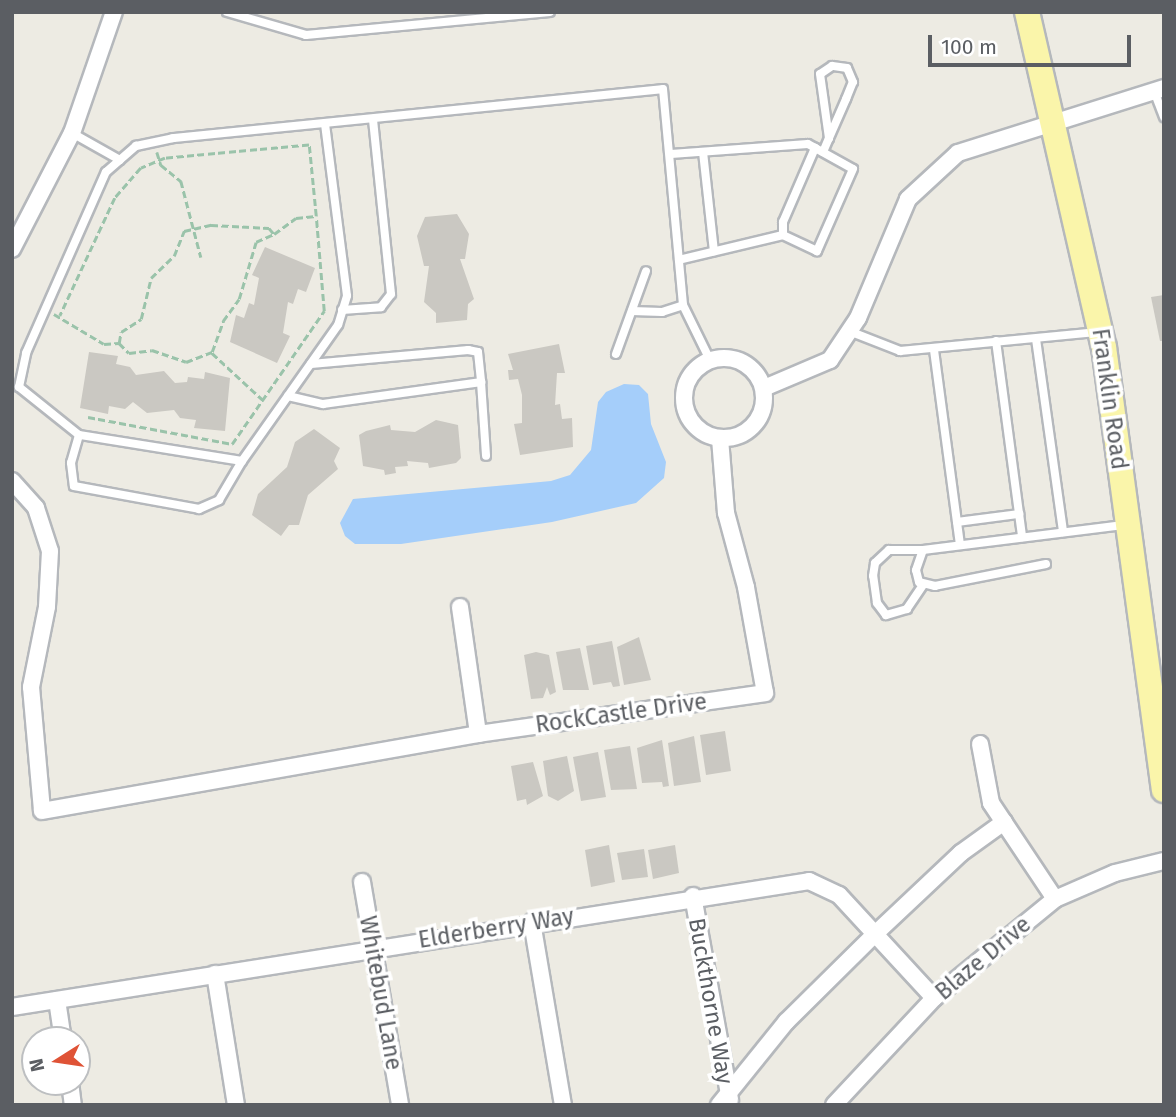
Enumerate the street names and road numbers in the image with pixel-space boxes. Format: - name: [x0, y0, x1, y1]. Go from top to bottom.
- street label: Franklin Road: [1086, 327, 1134, 471]
- street label: RockCastle Drive: [534, 687, 708, 739]
- street label: Elderberry Way: [416, 902, 576, 954]
- street label: Blaze Drive: [930, 910, 1036, 1006]
- street label: Whitebud Lane: [354, 914, 408, 1072]
- street label: Buckthorne Way: [683, 916, 739, 1086]

